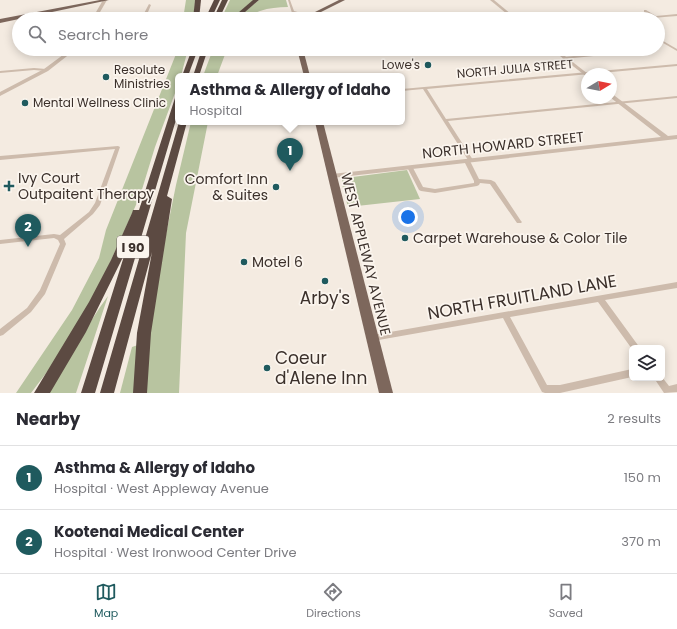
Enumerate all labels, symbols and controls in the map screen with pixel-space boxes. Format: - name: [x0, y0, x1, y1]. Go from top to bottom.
- search box: [12, 12, 665, 56]
- icon: search: [26, 23, 48, 45]
- text: Search here: [58, 24, 148, 45]
- street label: NORTH JULIA STREET: [456, 55, 574, 82]
- place label: Lowe's: [382, 56, 420, 73]
- marker: Lowe's: [423, 60, 433, 70]
- place label: Resolute Ministries: [114, 61, 170, 92]
- north arrow: [581, 68, 617, 104]
- marker: Resolute Ministries: [101, 72, 111, 82]
- popup: [175, 73, 405, 125]
- text: Asthma & Allergy of Idaho: [189, 79, 391, 100]
- place label: Mental Wellness Clinic: [33, 94, 166, 111]
- marker: Mental Wellness Clinic: [20, 98, 30, 108]
- text: Hospital: [189, 101, 242, 120]
- street label: NORTH HOWARD STREET: [421, 127, 585, 163]
- pin: 1: [277, 138, 303, 171]
- place label: Ivy Court Outpaitent Therapy: [18, 168, 154, 204]
- place label: Comfort Inn & Suites: [185, 169, 268, 205]
- street label: WEST APPLEWAY AVENUE: [336, 171, 396, 337]
- marker: Ivy Court Outpaitent Therapy: [3, 180, 15, 192]
- marker: Comfort Inn & Suites: [271, 182, 281, 192]
- your location: [398, 207, 418, 227]
- pin: 2: [15, 214, 41, 247]
- place label: Carpet Warehouse & Color Tile: [413, 228, 628, 248]
- marker: Carpet Warehouse & Color Tile: [400, 233, 410, 243]
- road number: I 90: [117, 236, 149, 258]
- place label: Motel 6: [252, 252, 303, 272]
- marker: Motel 6: [239, 257, 249, 267]
- street label: NORTH FRUITLAND LANE: [426, 269, 618, 325]
- marker: Arby's: [320, 276, 330, 286]
- place label: Arby's: [300, 286, 350, 310]
- map controls: [629, 345, 665, 381]
- button: layers: [629, 345, 665, 381]
- place label: Coeur d'Alene Inn: [275, 346, 367, 390]
- marker: Coeur d'Alene Inn: [262, 363, 272, 373]
- text: Nearby: [16, 407, 80, 431]
- text: 2 results: [607, 409, 661, 428]
- text: Asthma & Allergy of Idaho: [54, 457, 255, 478]
- text: 1: [27, 468, 31, 487]
- text: 150 m: [624, 468, 661, 487]
- text: Hospital · West Appleway Avenue: [54, 479, 269, 498]
- text: Kootenai Medical Center: [54, 521, 244, 542]
- text: 2: [25, 532, 33, 551]
- text: 370 m: [621, 532, 661, 551]
- text: Hospital · West Ironwood Center Drive: [54, 543, 297, 562]
- tab: Map: [94, 581, 118, 622]
- tab: Directions: [306, 581, 361, 622]
- tab: Saved: [549, 581, 583, 622]

